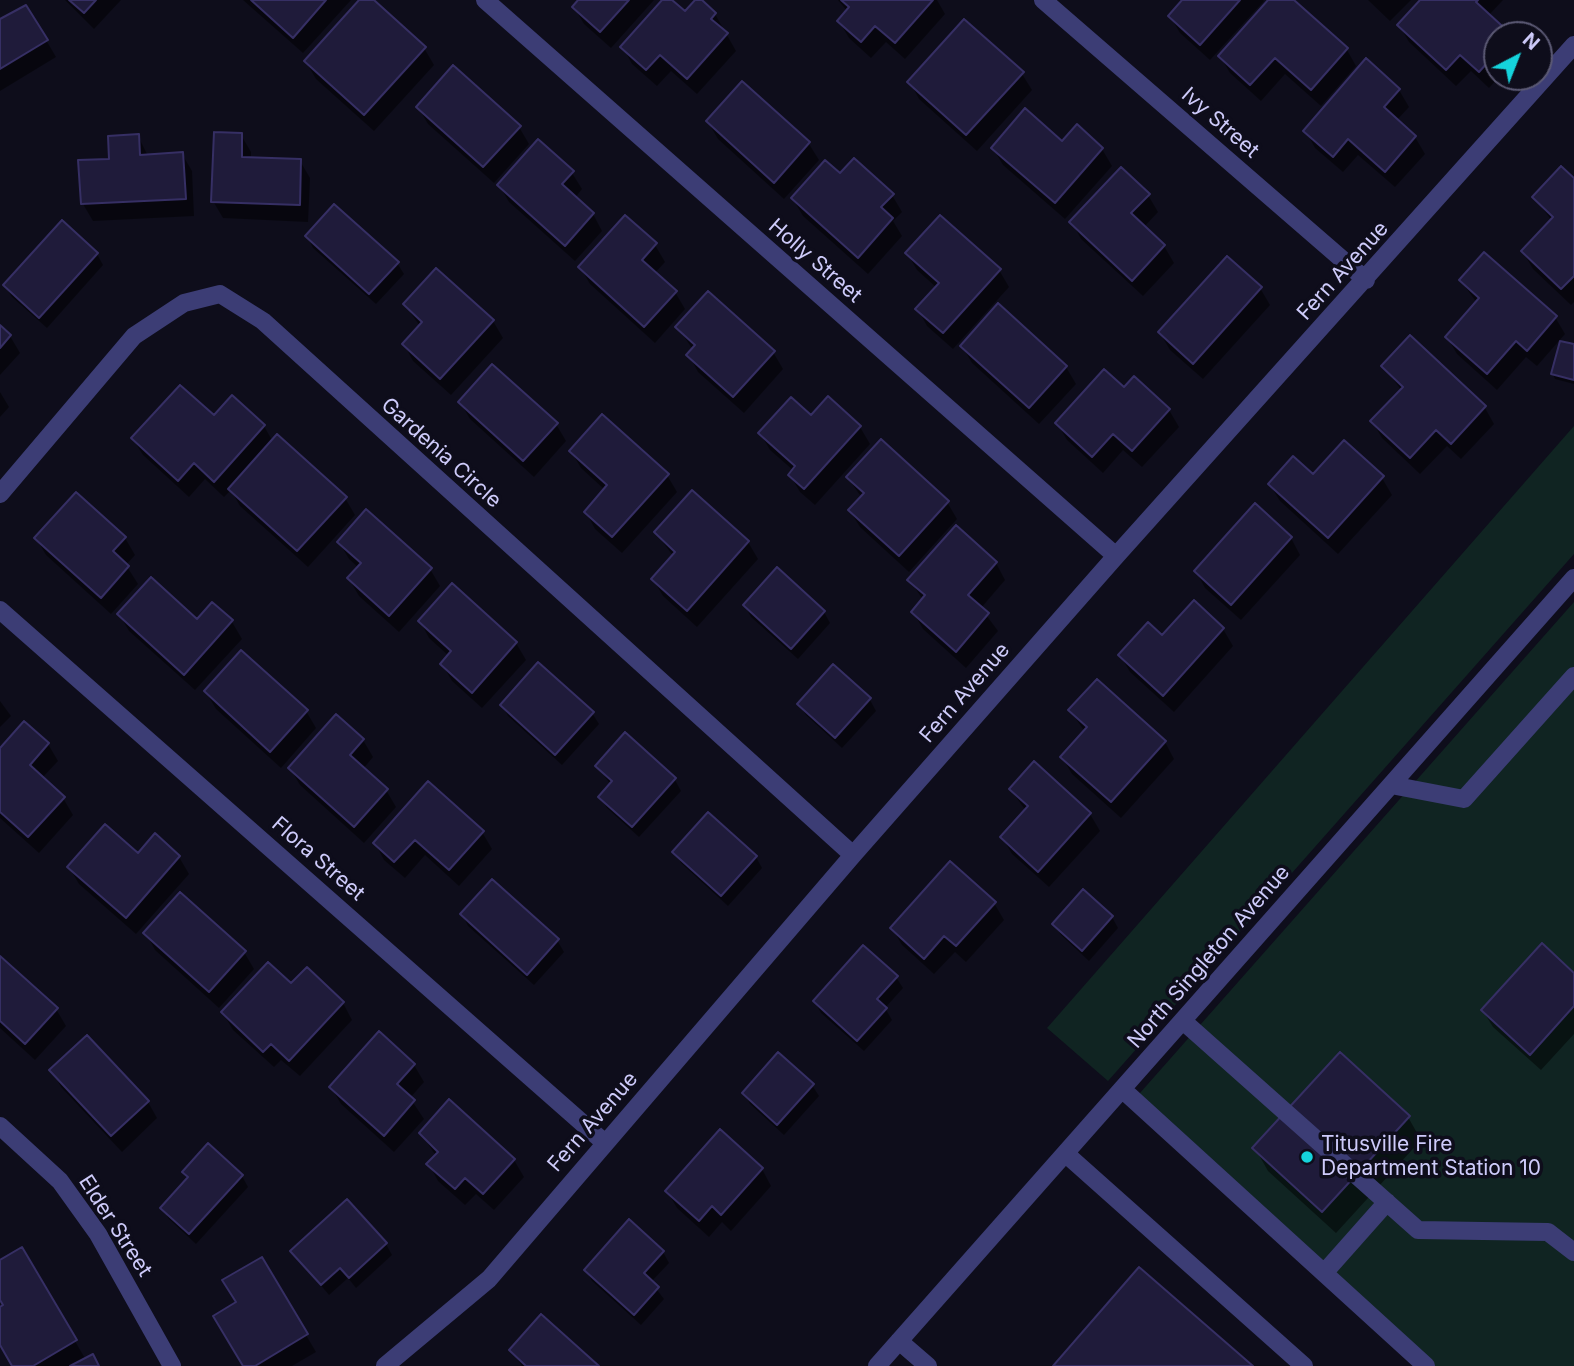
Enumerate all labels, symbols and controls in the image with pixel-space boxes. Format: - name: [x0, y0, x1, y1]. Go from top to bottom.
- north arrow: [1483, 21, 1553, 91]
- text: N: [1518, 28, 1544, 55]
- street label: Ivy Street: [1176, 82, 1264, 164]
- street label: Holly Street: [763, 214, 867, 308]
- street label: Fern Avenue: [1292, 216, 1394, 326]
- street label: Gardenia Circle: [376, 393, 506, 513]
- street label: Fern Avenue: [915, 638, 1015, 748]
- street label: Flora Street: [266, 812, 370, 906]
- street label: North Singleton Avenue: [1123, 860, 1295, 1054]
- street label: Fern Avenue: [543, 1067, 643, 1177]
- place label: Titusville Fire Department Station 10: [1321, 1132, 1541, 1182]
- marker: Titusville Fire Department Station 10: [1299, 1149, 1315, 1165]
- street label: Elder Street: [73, 1171, 157, 1281]

